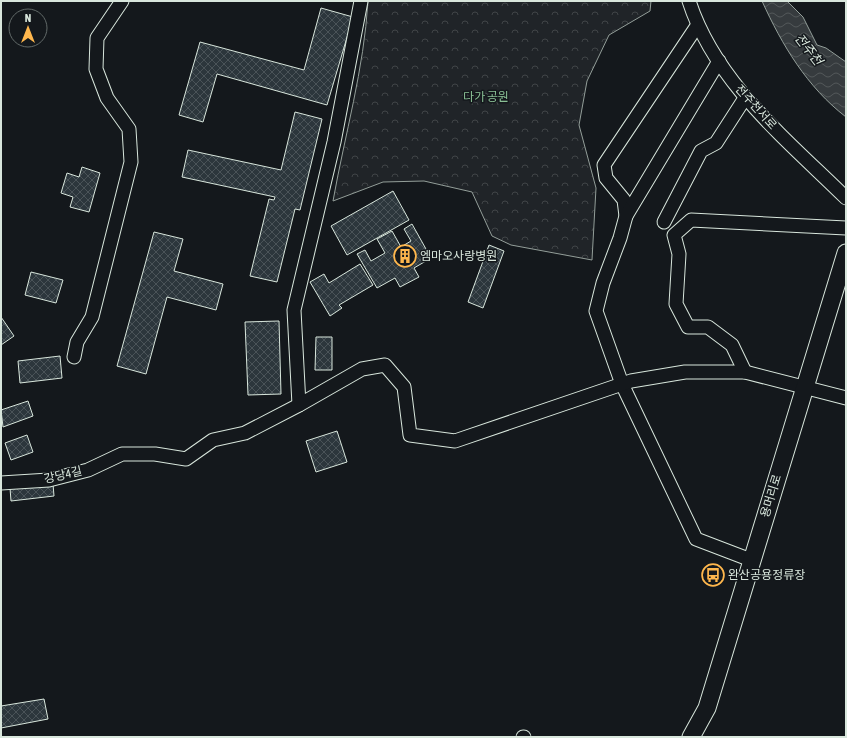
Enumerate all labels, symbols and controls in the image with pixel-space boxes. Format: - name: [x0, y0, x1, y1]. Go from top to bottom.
- north arrow: [8, 8, 48, 48]
- text: N: [25, 12, 31, 24]
- water label: 전주천: [792, 31, 826, 69]
- street label: 전주천서로: [732, 82, 780, 132]
- park label: 다가 공원: [463, 90, 509, 104]
- building icon: 엠마오사랑병원: [392, 243, 418, 269]
- place label: 엠마오사랑병원: [420, 249, 497, 263]
- street label: 강당4길: [43, 464, 83, 486]
- street label: 용머리로: [758, 473, 784, 519]
- bus stop icon: 완산공용정류장: [700, 562, 726, 588]
- place label: 완산공용정류장: [728, 568, 805, 582]

